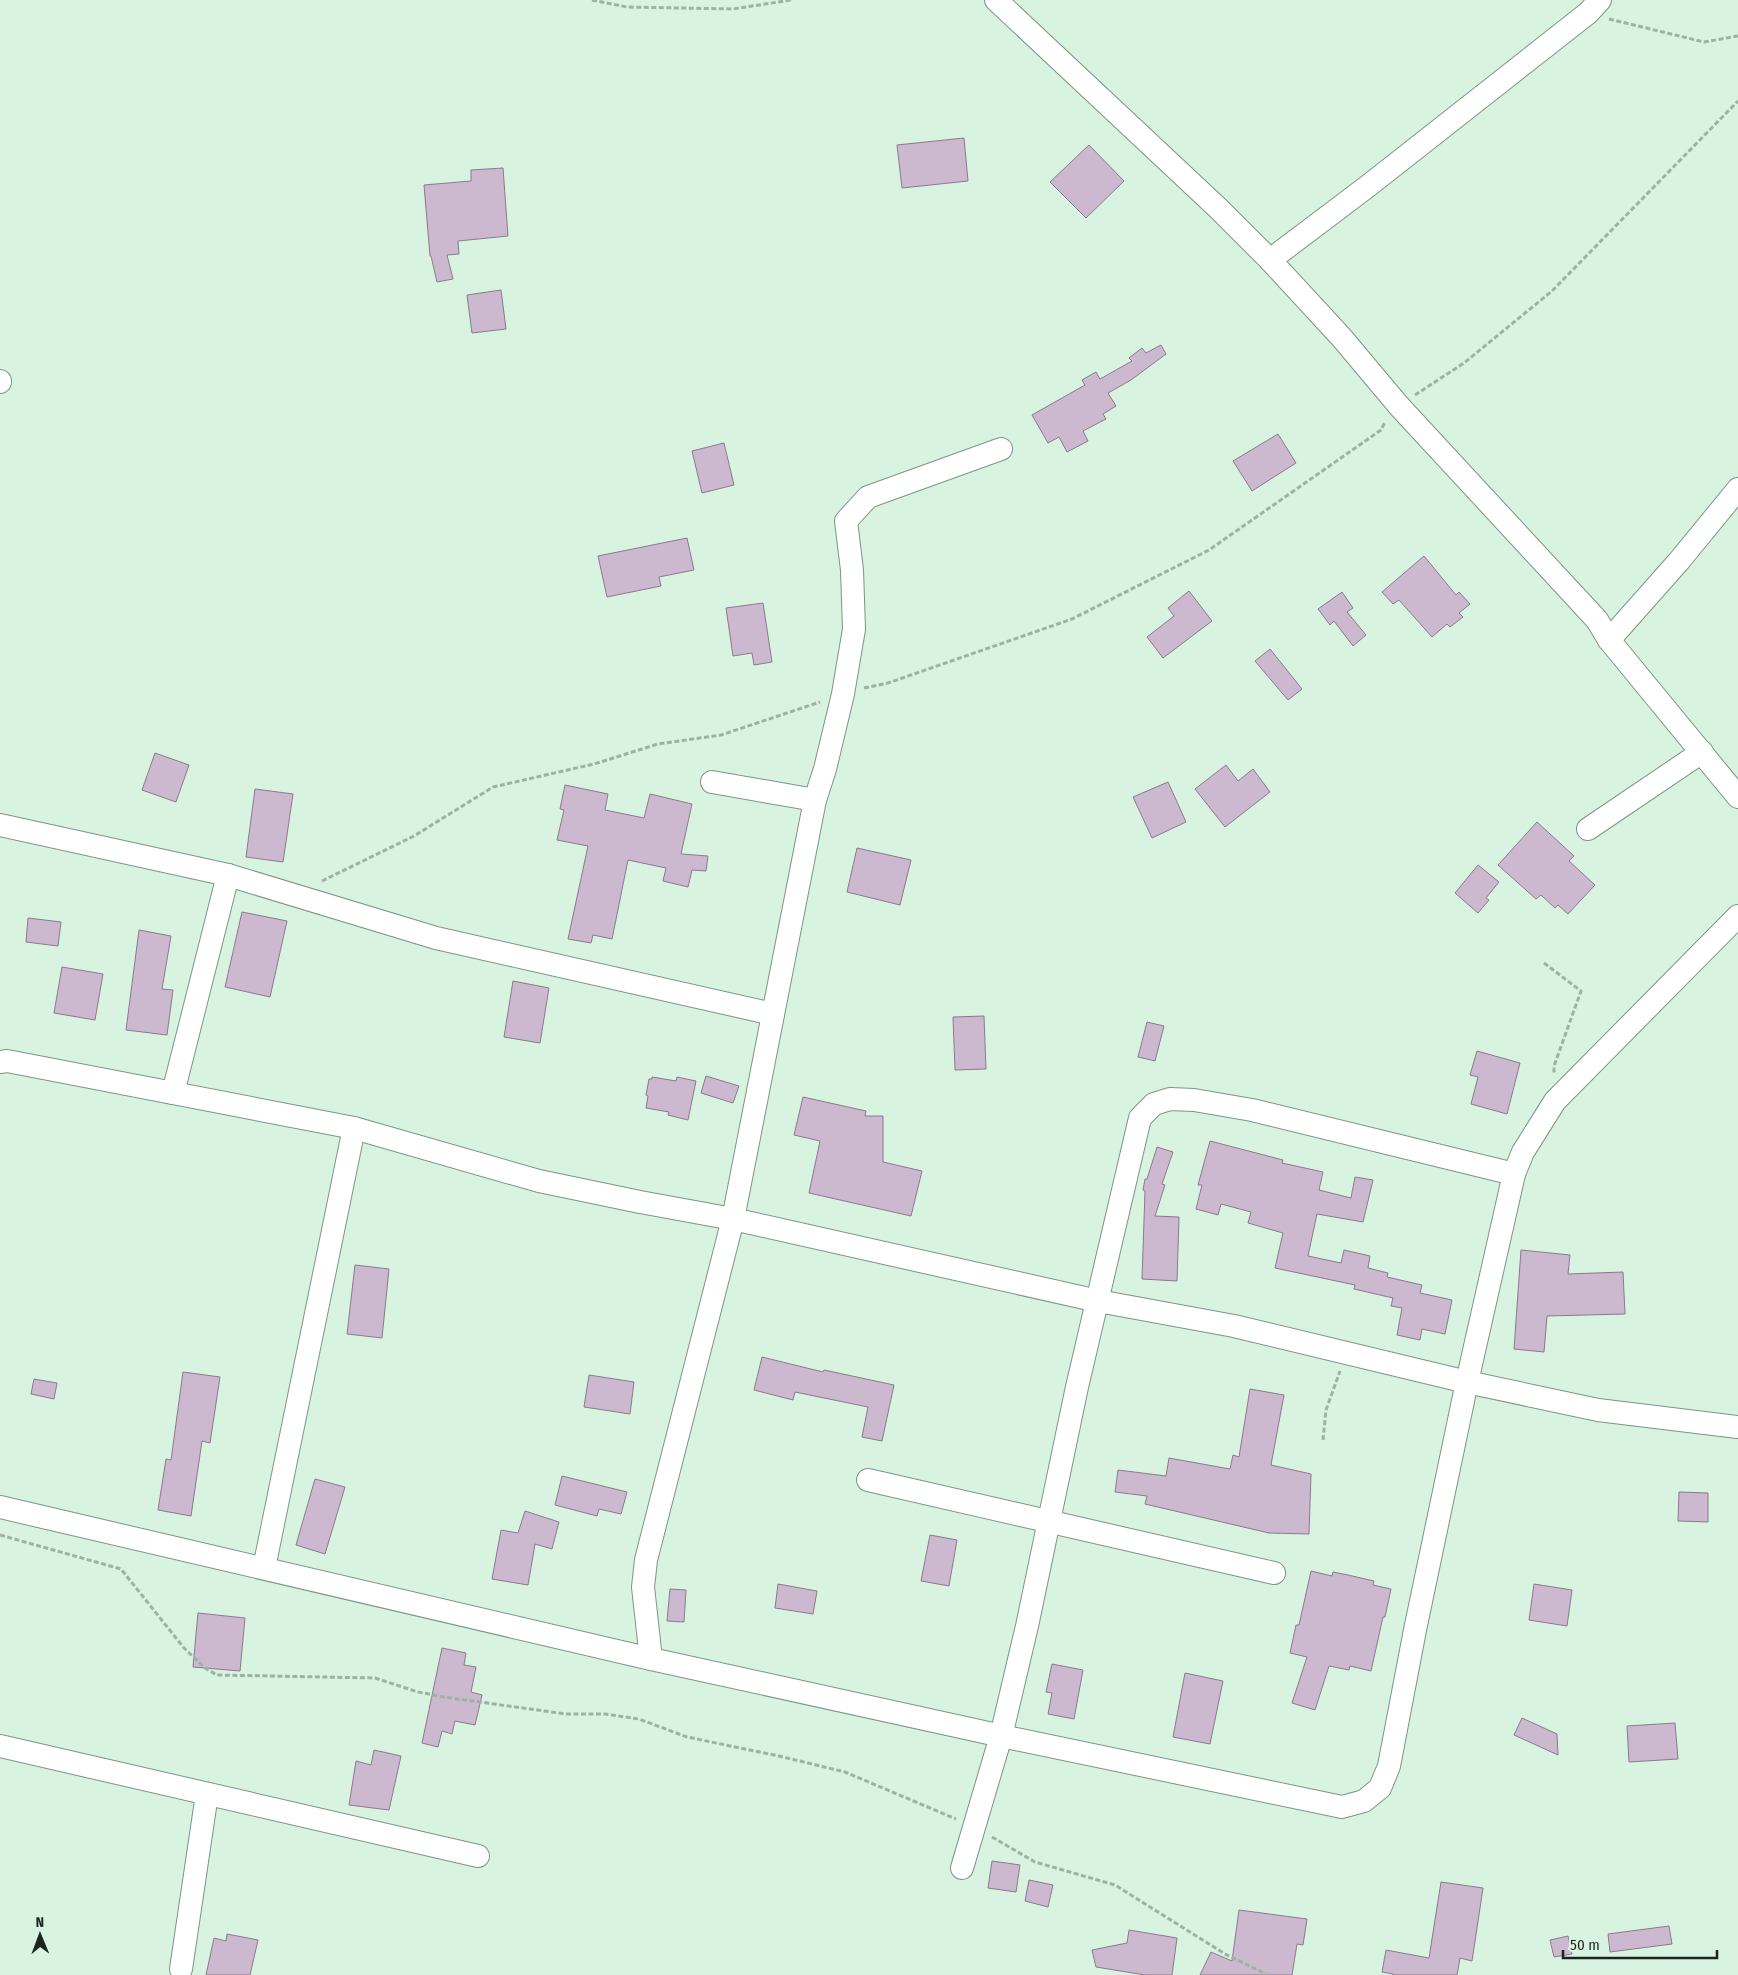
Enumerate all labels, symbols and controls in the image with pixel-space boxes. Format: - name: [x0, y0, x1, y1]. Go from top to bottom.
- north arrow: [15, 1910, 65, 1960]
- text: N: [35, 1914, 44, 1931]
- scale bar: [1563, 1928, 1717, 1960]
- text: 50 m: [1570, 1936, 1600, 1954]

